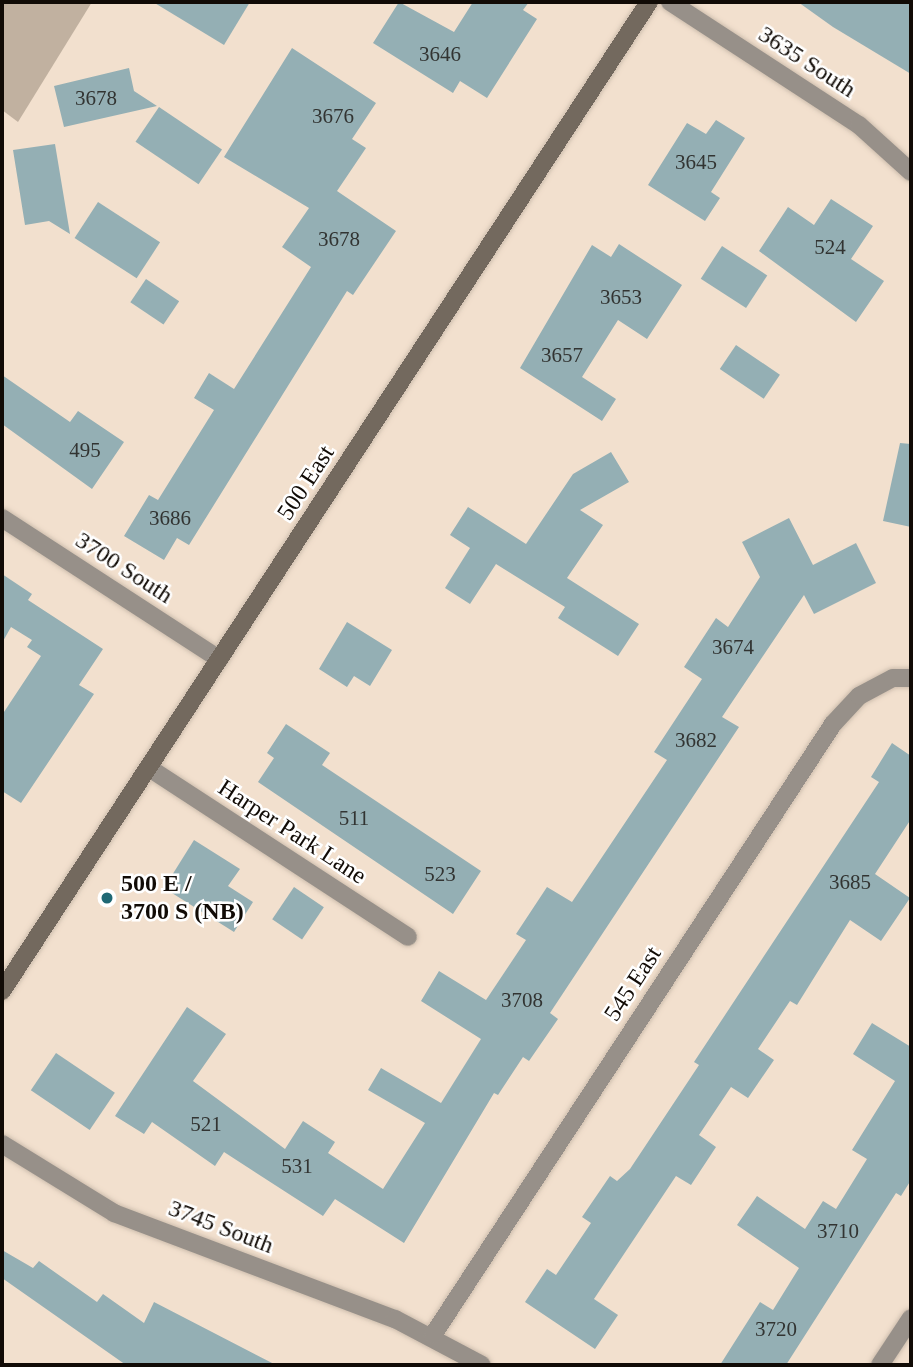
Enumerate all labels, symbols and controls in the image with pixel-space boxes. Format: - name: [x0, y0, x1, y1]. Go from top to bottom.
- street label: 3635 South: [753, 20, 861, 104]
- house number: 3646: [419, 41, 461, 67]
- house number: 3678: [75, 85, 117, 111]
- house number: 3676: [312, 103, 354, 129]
- house number: 3645: [675, 149, 717, 175]
- house number: 3678: [318, 226, 360, 252]
- house number: 524: [814, 234, 846, 260]
- house number: 3653: [600, 284, 642, 310]
- house number: 3657: [541, 342, 583, 368]
- house number: 495: [69, 437, 101, 463]
- street label: 500 East: [271, 440, 341, 526]
- house number: 3686: [149, 505, 191, 531]
- street label: 3700 South: [70, 526, 178, 610]
- house number: 3674: [712, 634, 754, 660]
- house number: 3682: [675, 727, 717, 753]
- street label: Harper Park Lane: [213, 773, 371, 891]
- house number: 511: [339, 805, 369, 831]
- house number: 523: [424, 861, 456, 887]
- house number: 3685: [829, 869, 871, 895]
- place label: 500 E / 3700 S (NB): [121, 870, 244, 926]
- marker: 500 E / 3700 S (NB): [99, 890, 115, 906]
- street label: 545 East: [598, 941, 668, 1027]
- house number: 3708: [501, 987, 543, 1013]
- house number: 521: [190, 1111, 222, 1137]
- house number: 531: [281, 1153, 313, 1179]
- street label: 3745 South: [164, 1194, 278, 1260]
- house number: 3710: [817, 1218, 859, 1244]
- house number: 3720: [755, 1316, 797, 1342]

